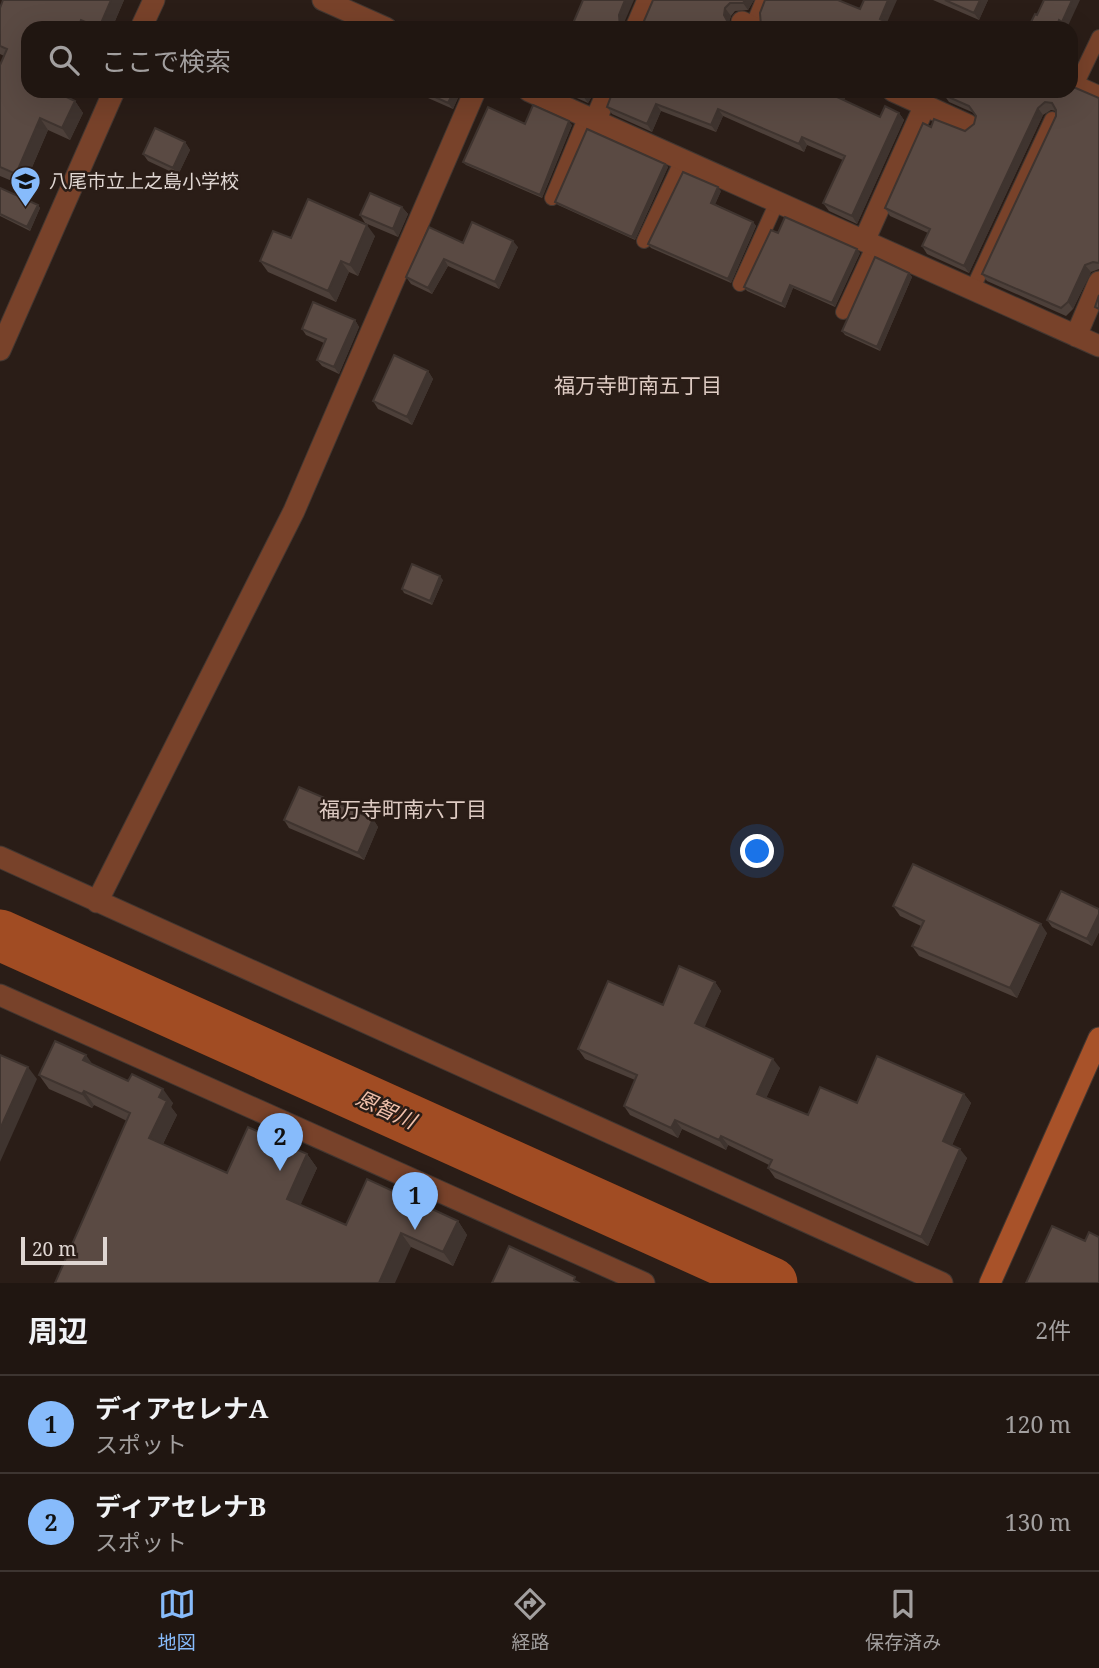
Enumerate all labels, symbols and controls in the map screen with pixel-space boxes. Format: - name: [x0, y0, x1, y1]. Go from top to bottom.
- search box: [21, 21, 1078, 98]
- icon: search: [45, 41, 83, 79]
- text: ここで検索: [101, 43, 231, 79]
- school or university icon: 八尾市立上之島小学校: [9, 164, 43, 208]
- place label: 八尾市立上之島小学校: [49, 168, 239, 194]
- district label: 福万寺町南五丁目: [554, 371, 722, 399]
- district label: 福万寺町南六丁目: [319, 795, 487, 823]
- your location: [740, 834, 774, 868]
- water label: 恩智川: [352, 1083, 422, 1135]
- pin: 2: [257, 1113, 303, 1171]
- pin: 1: [392, 1172, 438, 1230]
- scale bar: [21, 1234, 107, 1266]
- text: 20 m: [32, 1236, 76, 1262]
- text: 周辺: [28, 1310, 88, 1351]
- text: 2件: [1035, 1314, 1071, 1346]
- text: ディアセレナA: [95, 1390, 268, 1426]
- text: 1: [45, 1408, 58, 1440]
- text: 120 m: [1005, 1408, 1071, 1440]
- text: スポット: [95, 1428, 187, 1460]
- text: ディアセレナB: [95, 1488, 266, 1524]
- text: 2: [45, 1506, 58, 1538]
- text: 130 m: [1005, 1506, 1071, 1538]
- text: スポット: [95, 1526, 187, 1558]
- tab: 地図: [158, 1585, 196, 1655]
- tab: 経路: [511, 1585, 549, 1655]
- tab: 保存済み: [865, 1585, 941, 1655]

